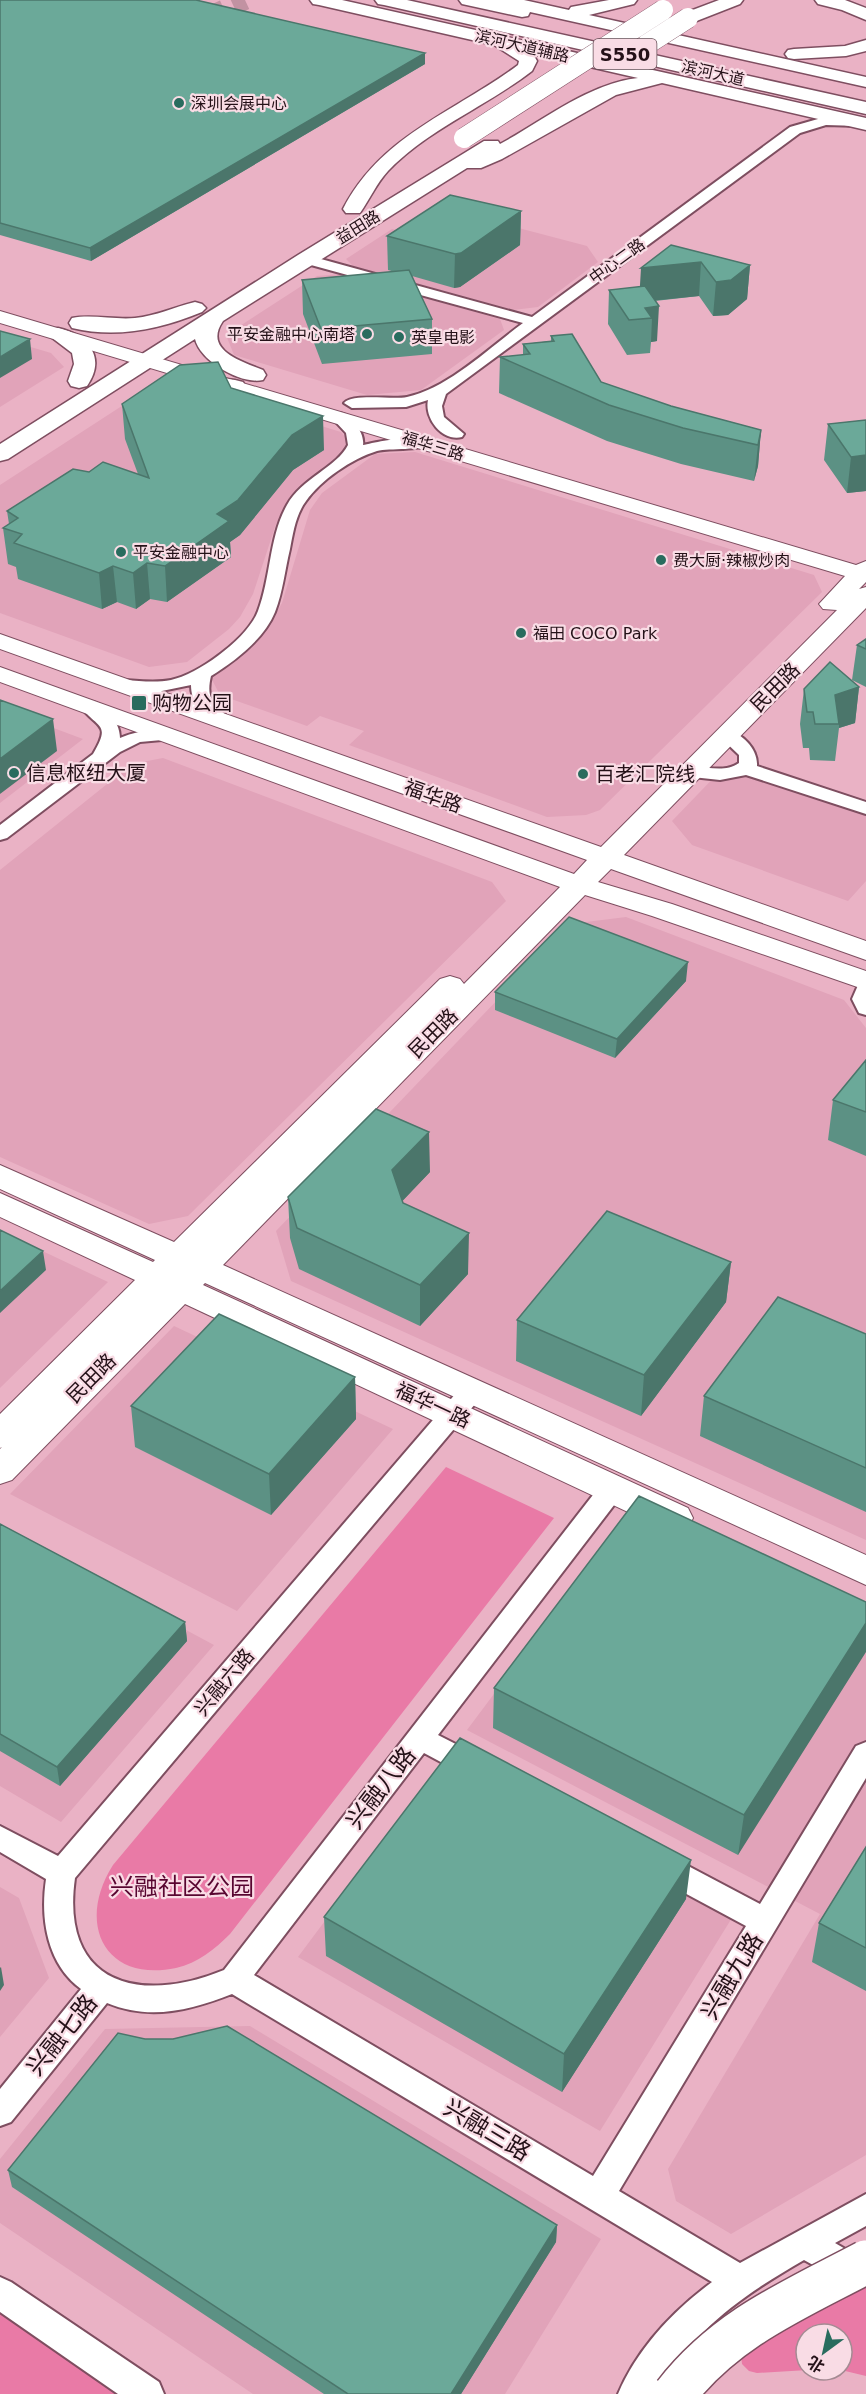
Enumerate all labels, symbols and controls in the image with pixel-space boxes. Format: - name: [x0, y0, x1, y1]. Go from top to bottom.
- street label: 滨河大道辅路: [473, 26, 571, 66]
- road number: S550: [594, 39, 656, 69]
- street label: 滨河大道: [680, 57, 746, 89]
- place label: 深圳会展中心: [191, 94, 287, 113]
- marker: 深圳会展中心: [172, 96, 186, 110]
- street label: 益田路: [333, 206, 383, 248]
- street label: 中心二路: [586, 235, 648, 287]
- place label: 平安金融中心南塔: [227, 325, 355, 344]
- marker: 平安金融中心南塔: [360, 327, 374, 341]
- place label: 英皇电影: [411, 328, 475, 347]
- marker: 英皇电影: [392, 330, 406, 344]
- street label: 福华三路: [400, 428, 466, 464]
- place label: 平安金融中心: [133, 543, 229, 562]
- marker: 平安金融中心: [114, 545, 128, 559]
- place label: 费大厨·辣椒炒肉: [673, 551, 790, 570]
- marker: 费大厨·辣椒炒肉: [654, 553, 668, 567]
- place label: 福田 COCO Park: [533, 624, 658, 643]
- marker: 福田 COCO Park: [514, 626, 528, 640]
- street label: 民田路: [745, 657, 805, 717]
- place label: 购物公园: [152, 691, 232, 715]
- marker: 购物公园: [130, 694, 148, 712]
- place label: 信息枢纽大厦: [26, 761, 146, 785]
- place label: 百老汇院线: [595, 762, 695, 786]
- marker: 信息枢纽大厦: [7, 766, 21, 780]
- marker: 百老汇院线: [576, 767, 590, 781]
- street label: 福华路: [401, 774, 465, 818]
- street label: 民田路: [403, 1003, 463, 1063]
- street label: 民田路: [61, 1348, 121, 1408]
- street label: 福华一路: [392, 1377, 474, 1433]
- street label: 兴融六路: [189, 1644, 259, 1720]
- street label: 兴融八路: [340, 1742, 422, 1834]
- park label: 兴融社区公园: [110, 1873, 254, 1901]
- street label: 兴融九路: [695, 1928, 769, 2024]
- street label: 兴融七路: [21, 1989, 103, 2081]
- street label: 兴融三路: [439, 2093, 535, 2167]
- north arrow: [794, 2322, 854, 2382]
- text: 北: [804, 2352, 828, 2376]

